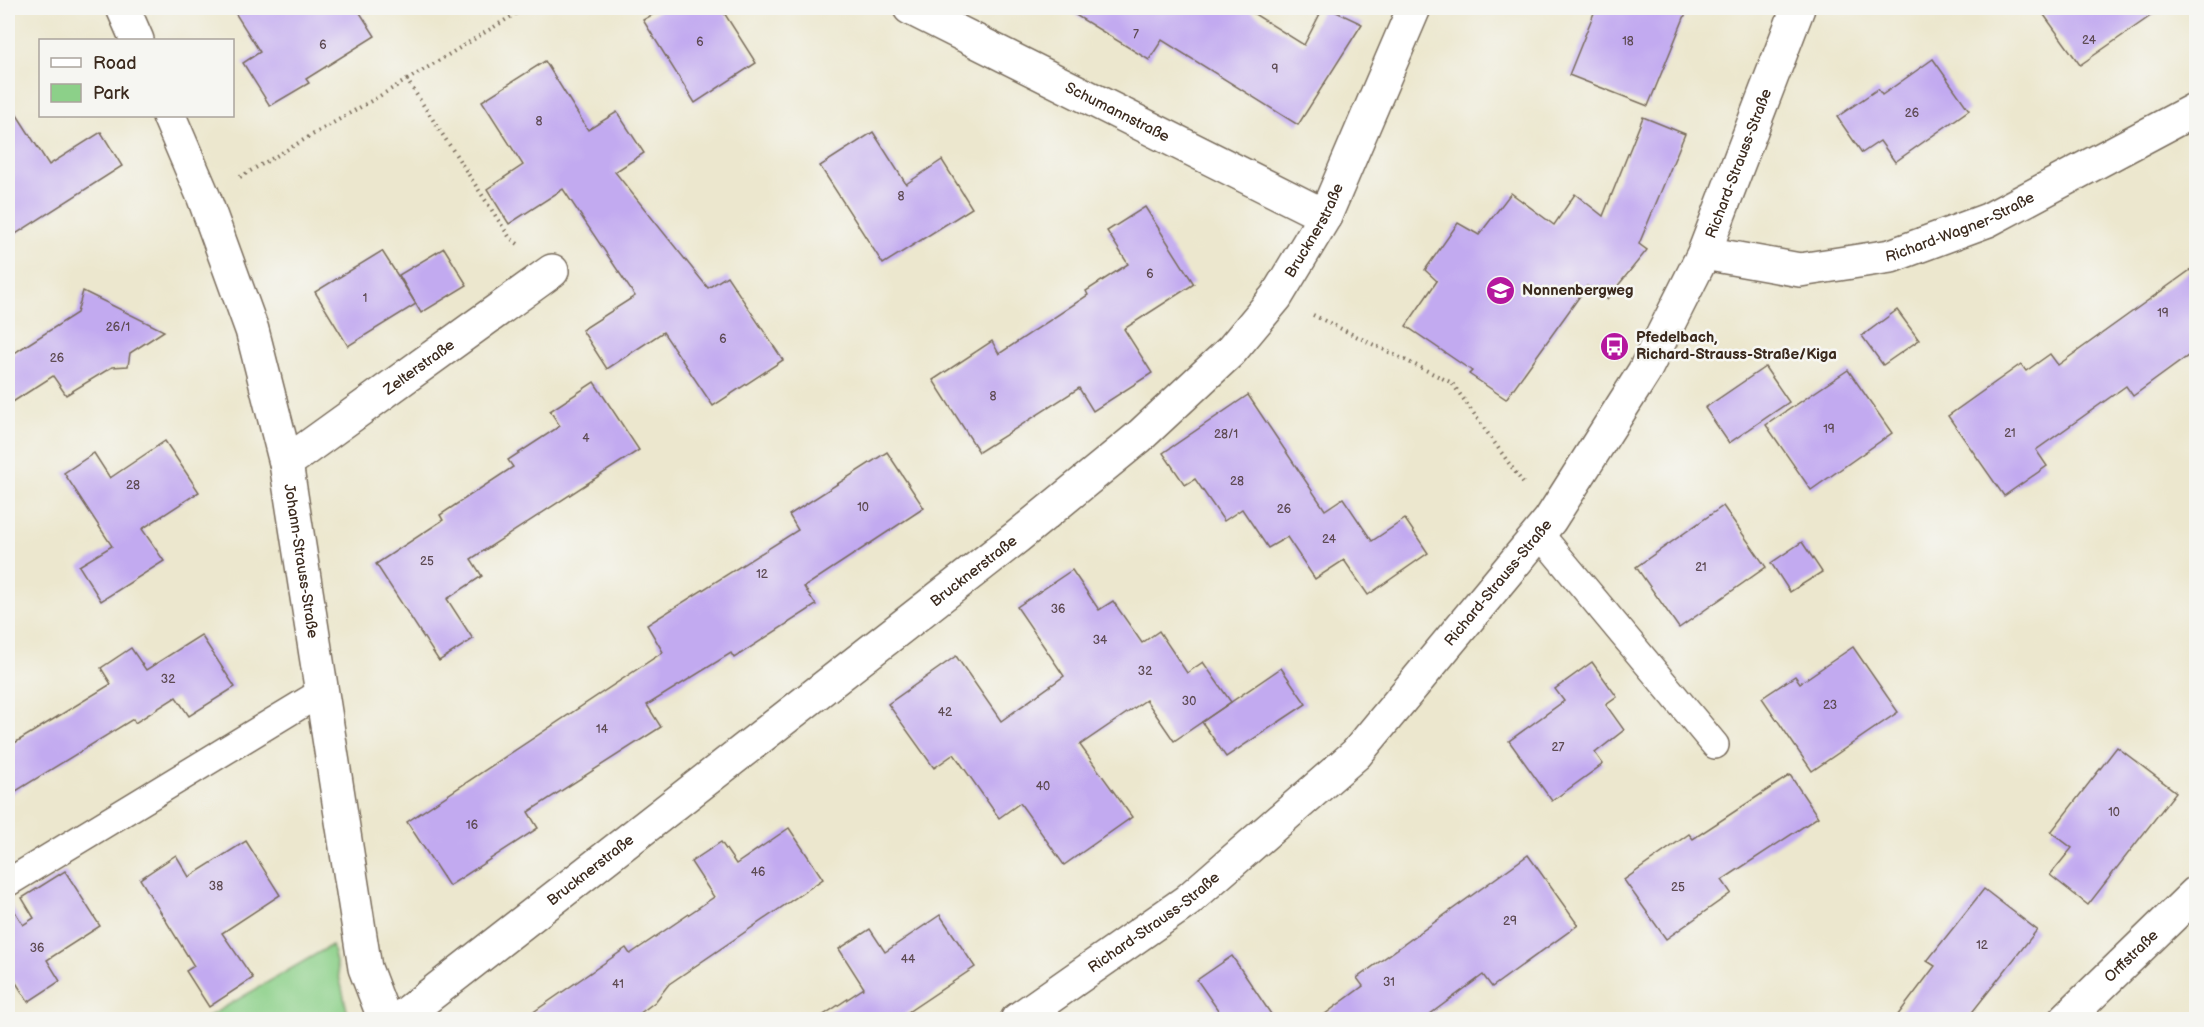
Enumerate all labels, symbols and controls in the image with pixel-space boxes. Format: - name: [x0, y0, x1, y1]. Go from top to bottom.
- house number: 7: [1133, 27, 1139, 42]
- house number: 24: [2082, 33, 2097, 48]
- house number: 18: [1622, 34, 1634, 49]
- house number: 6: [696, 35, 704, 50]
- house number: 6: [319, 38, 327, 53]
- legend: [39, 39, 234, 117]
- text: Road: [93, 53, 137, 74]
- house number: 9: [1272, 62, 1279, 77]
- street label: Schumannstraße: [1062, 78, 1173, 146]
- text: Park: [93, 83, 129, 104]
- street label: Richard-Strauss-Straße: [1701, 86, 1776, 241]
- house number: 26: [1905, 106, 1919, 121]
- house number: 8: [536, 114, 543, 129]
- street label: Brucknerstraße: [1280, 180, 1347, 281]
- street label: Richard-Wagner-Straße: [1884, 188, 2038, 266]
- house number: 8: [898, 189, 905, 204]
- house number: 6: [1146, 267, 1154, 282]
- school or university icon: Nonnenbergweg: [1485, 274, 1517, 306]
- place label: Nonnenbergweg: [1522, 281, 1633, 300]
- house number: 1: [363, 291, 367, 306]
- house number: 19: [2157, 306, 2169, 321]
- house number: 26/1: [106, 320, 130, 335]
- place label: Pfedelbach, Richard-Strauss-Straße/Kiga: [1636, 328, 1837, 364]
- bus stop icon: Pfedelbach, Richard-Strauss-Straße/Kiga: [1599, 330, 1631, 362]
- house number: 6: [719, 332, 727, 347]
- street label: Zelterstraße: [379, 335, 458, 400]
- house number: 26: [50, 351, 64, 366]
- house number: 8: [990, 389, 997, 404]
- house number: 19: [1823, 422, 1835, 437]
- house number: 21: [2004, 426, 2016, 441]
- house number: 28/1: [1214, 427, 1238, 442]
- house number: 4: [582, 431, 590, 446]
- house number: 28: [1230, 474, 1244, 489]
- house number: 28: [126, 478, 140, 493]
- street label: Johann-Strauss-Straße: [280, 482, 323, 640]
- house number: 10: [857, 500, 869, 515]
- house number: 26: [1277, 502, 1291, 517]
- street label: Richard-Strauss-Straße: [1440, 515, 1556, 650]
- street label: Brucknerstraße: [926, 531, 1021, 611]
- house number: 24: [1322, 532, 1337, 547]
- house number: 25: [420, 554, 434, 569]
- house number: 21: [1695, 560, 1707, 575]
- house number: 12: [756, 567, 768, 582]
- house number: 36: [1051, 602, 1065, 617]
- house number: 34: [1093, 633, 1108, 648]
- house number: 32: [1138, 664, 1152, 679]
- house number: 32: [161, 672, 175, 687]
- house number: 30: [1182, 694, 1196, 709]
- house number: 23: [1823, 698, 1837, 713]
- house number: 42: [938, 705, 952, 720]
- house number: 14: [596, 722, 609, 737]
- house number: 27: [1552, 740, 1565, 755]
- house number: 40: [1036, 779, 1050, 794]
- house number: 10: [2108, 805, 2120, 820]
- house number: 16: [466, 818, 478, 833]
- street label: Brucknerstraße: [543, 830, 638, 910]
- house number: 46: [751, 865, 765, 880]
- street label: Richard-Strauss-Straße: [1084, 868, 1223, 977]
- house number: 38: [209, 879, 223, 894]
- house number: 25: [1671, 880, 1685, 895]
- house number: 29: [1503, 914, 1517, 929]
- street label: Orffstraße: [2100, 926, 2162, 986]
- house number: 12: [1976, 938, 1988, 953]
- house number: 36: [30, 941, 44, 956]
- house number: 44: [901, 952, 916, 967]
- house number: 31: [1383, 975, 1395, 990]
- house number: 41: [612, 977, 624, 992]

